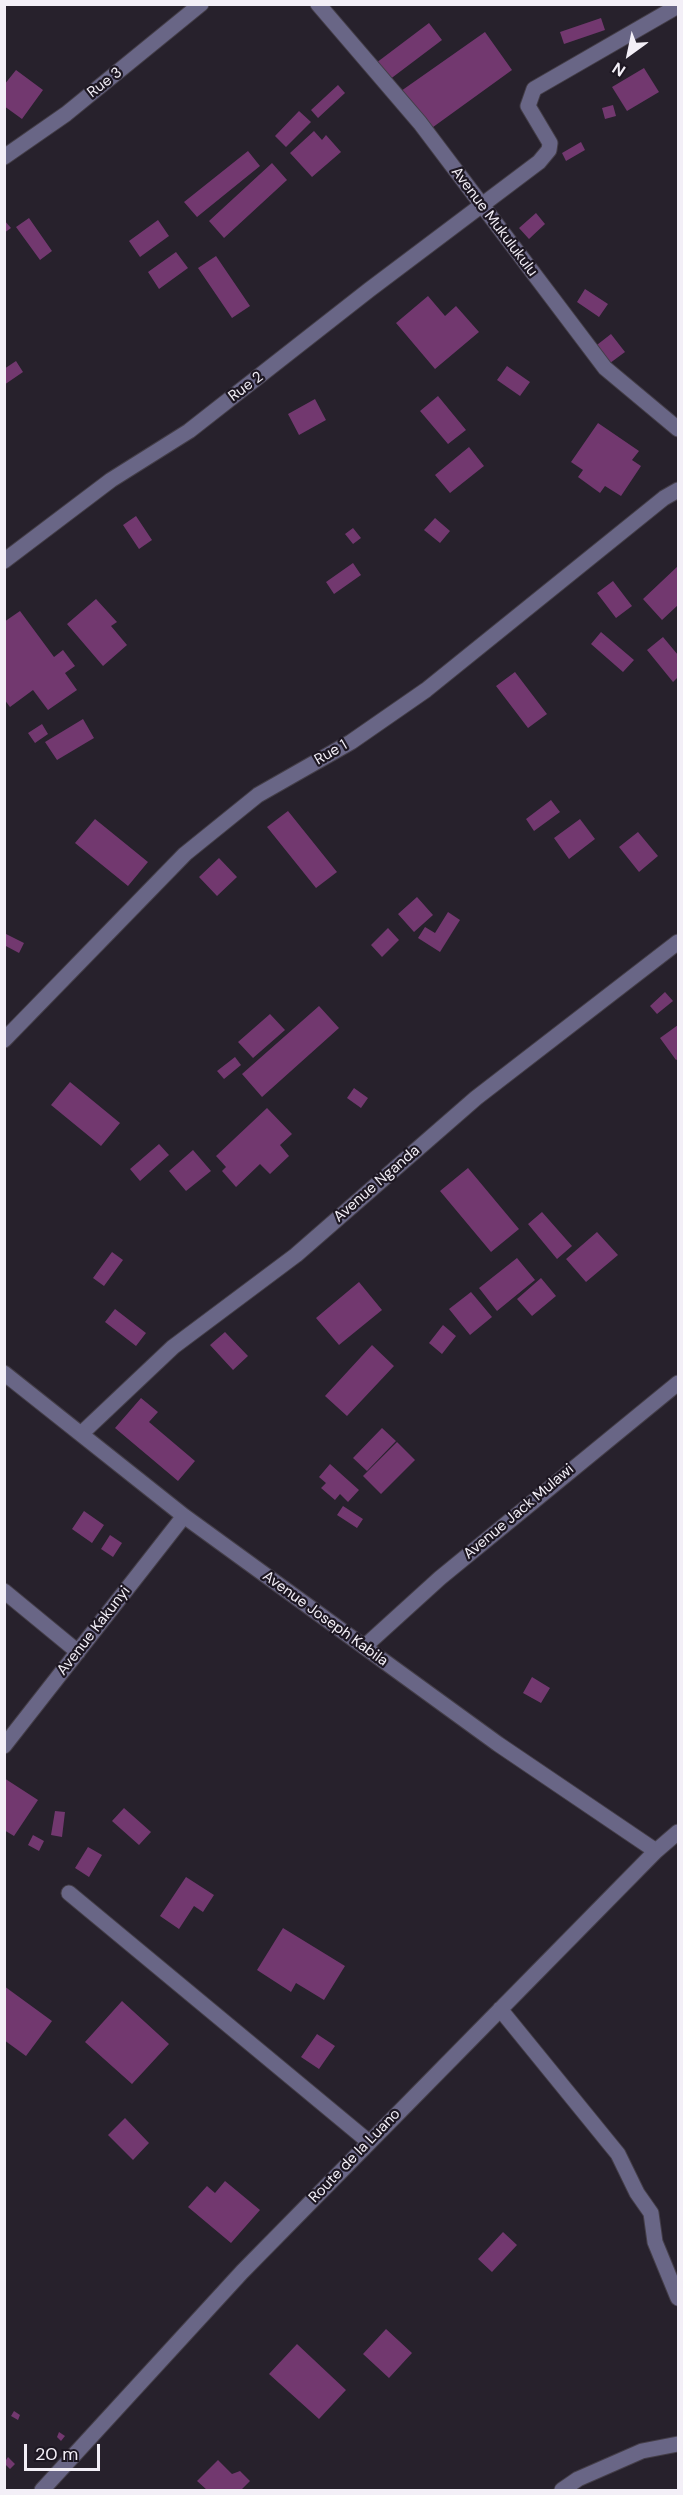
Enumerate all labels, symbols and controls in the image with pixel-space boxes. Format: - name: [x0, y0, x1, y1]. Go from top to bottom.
- north arrow: [599, 24, 659, 84]
- text: N: [608, 58, 630, 82]
- street label: Rue 3: [84, 64, 126, 102]
- street label: Avenue Mukulukulu: [447, 164, 541, 280]
- street label: Rue 2: [225, 368, 267, 406]
- street label: Rue 1: [311, 737, 351, 769]
- street label: Avenue Nganda: [330, 1142, 424, 1226]
- street label: Avenue Jack Mulawi: [460, 1461, 578, 1563]
- street label: Avenue Joseph Kabila: [259, 1567, 391, 1671]
- street label: Avenue Kakunyi: [54, 1583, 134, 1679]
- street label: Route de la Luano: [306, 2105, 404, 2207]
- scale bar: [27, 2432, 104, 2470]
- text: 20 m: [35, 2442, 78, 2466]

